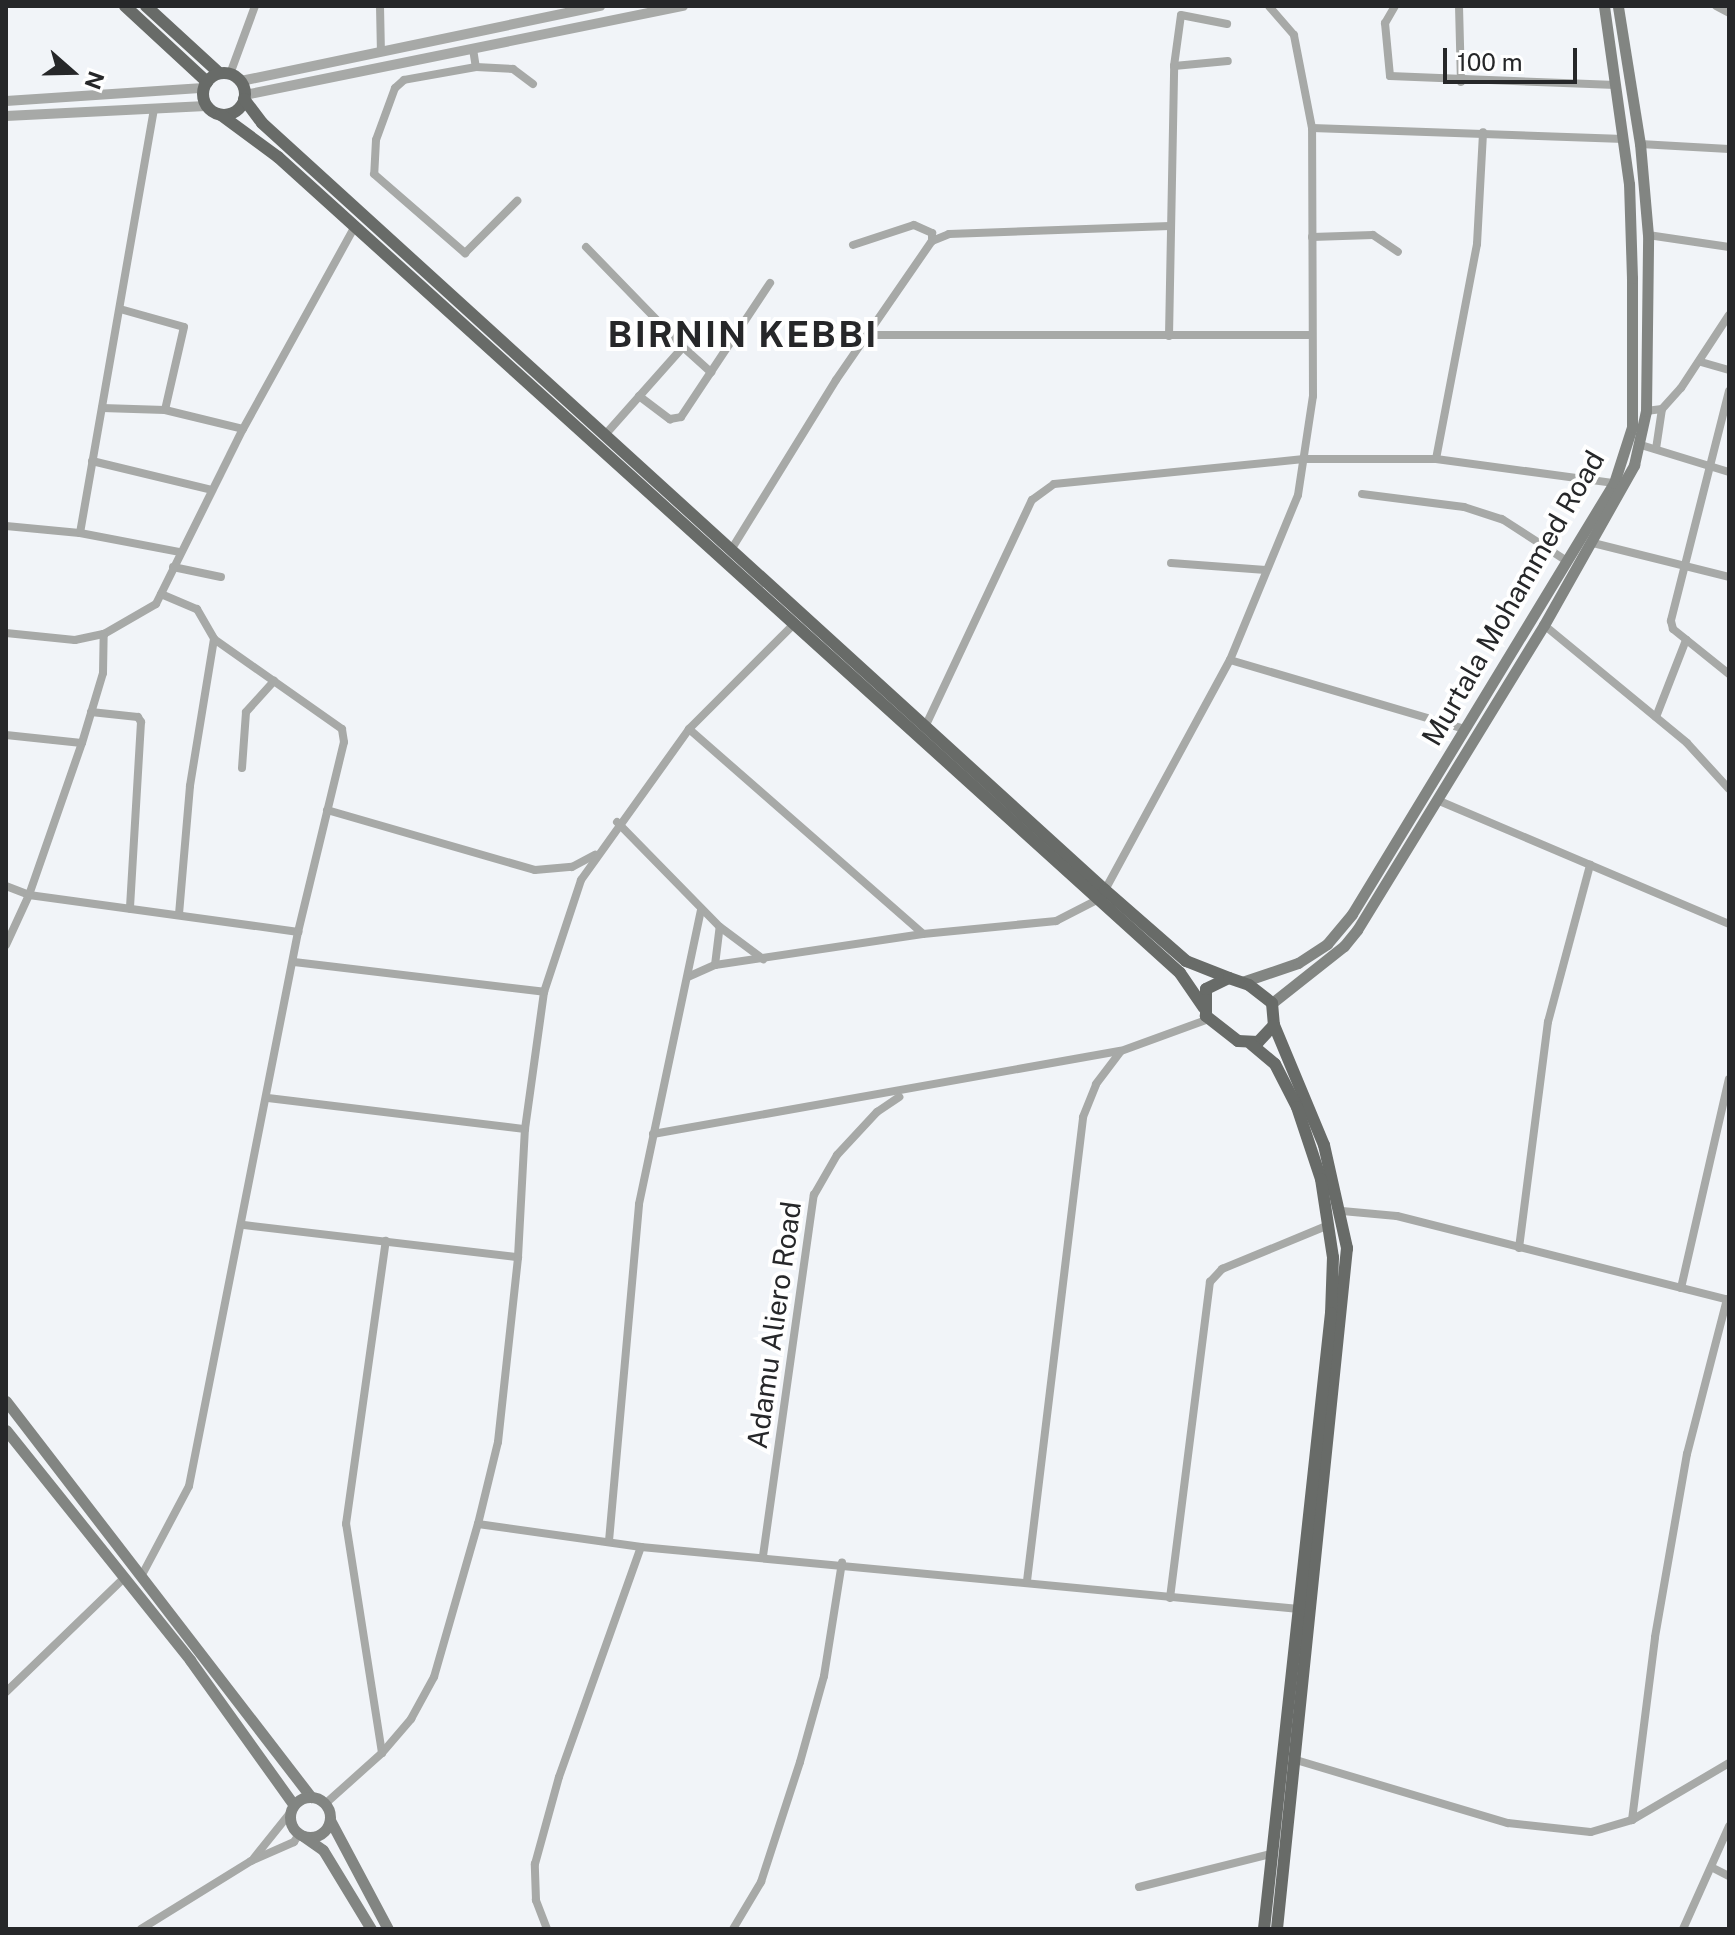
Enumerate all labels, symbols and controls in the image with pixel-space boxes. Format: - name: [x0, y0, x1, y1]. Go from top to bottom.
- north arrow: [32, 32, 112, 112]
- scale bar: [1447, 32, 1581, 82]
- text: 100 m: [1457, 48, 1523, 76]
- text: N: [79, 68, 110, 93]
- district label: BIRNIN KEBBI: [608, 313, 878, 357]
- street label: Murtala Mohammed Road: [1415, 445, 1611, 751]
- street label: Adamu Aliero Road: [740, 1199, 808, 1451]

